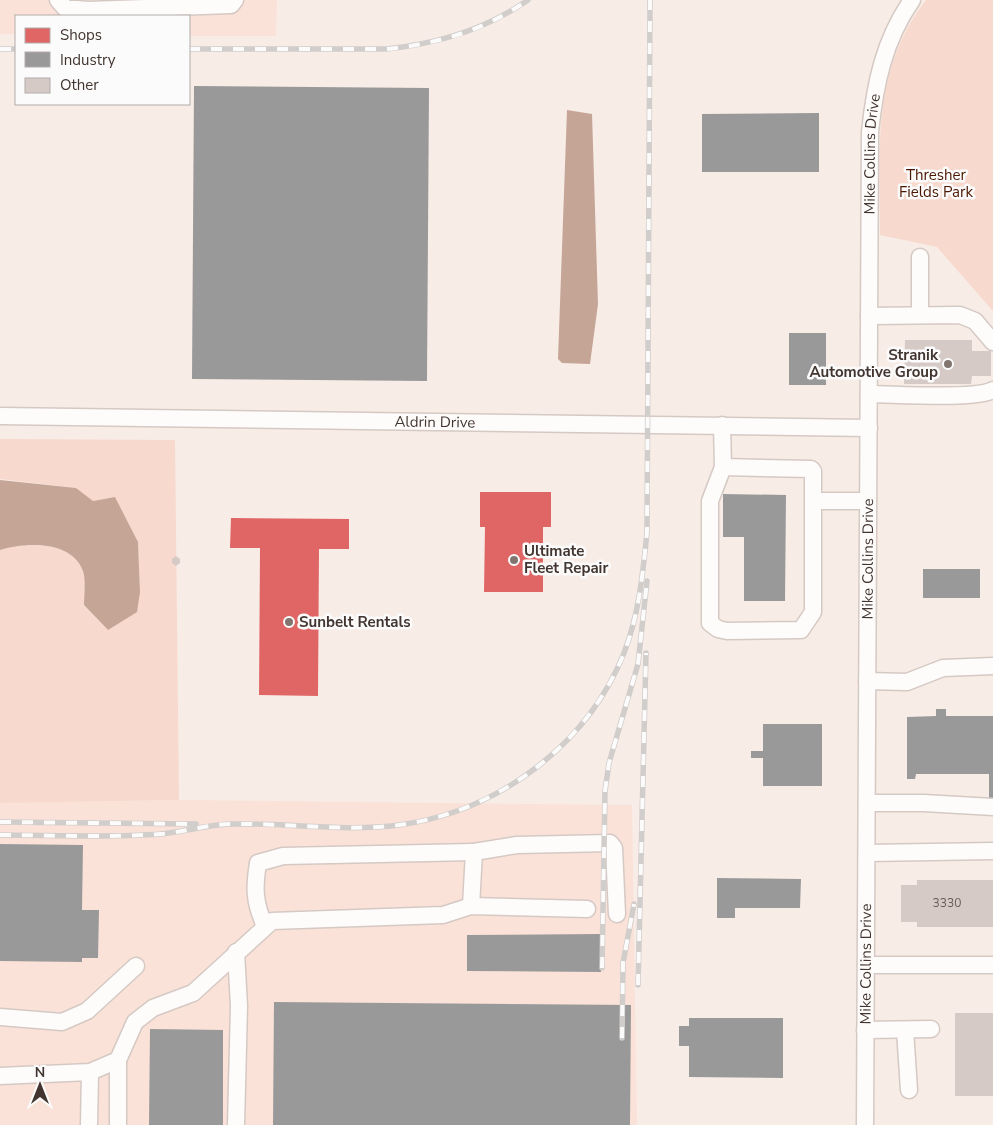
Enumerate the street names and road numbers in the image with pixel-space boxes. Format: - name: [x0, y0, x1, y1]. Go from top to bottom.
- street label: Mike Collins Drive: [860, 92, 885, 215]
- street label: Aldrin Drive: [394, 411, 476, 433]
- street label: Mike Collins Drive: [858, 498, 878, 620]
- street label: Mike Collins Drive: [856, 903, 876, 1025]

